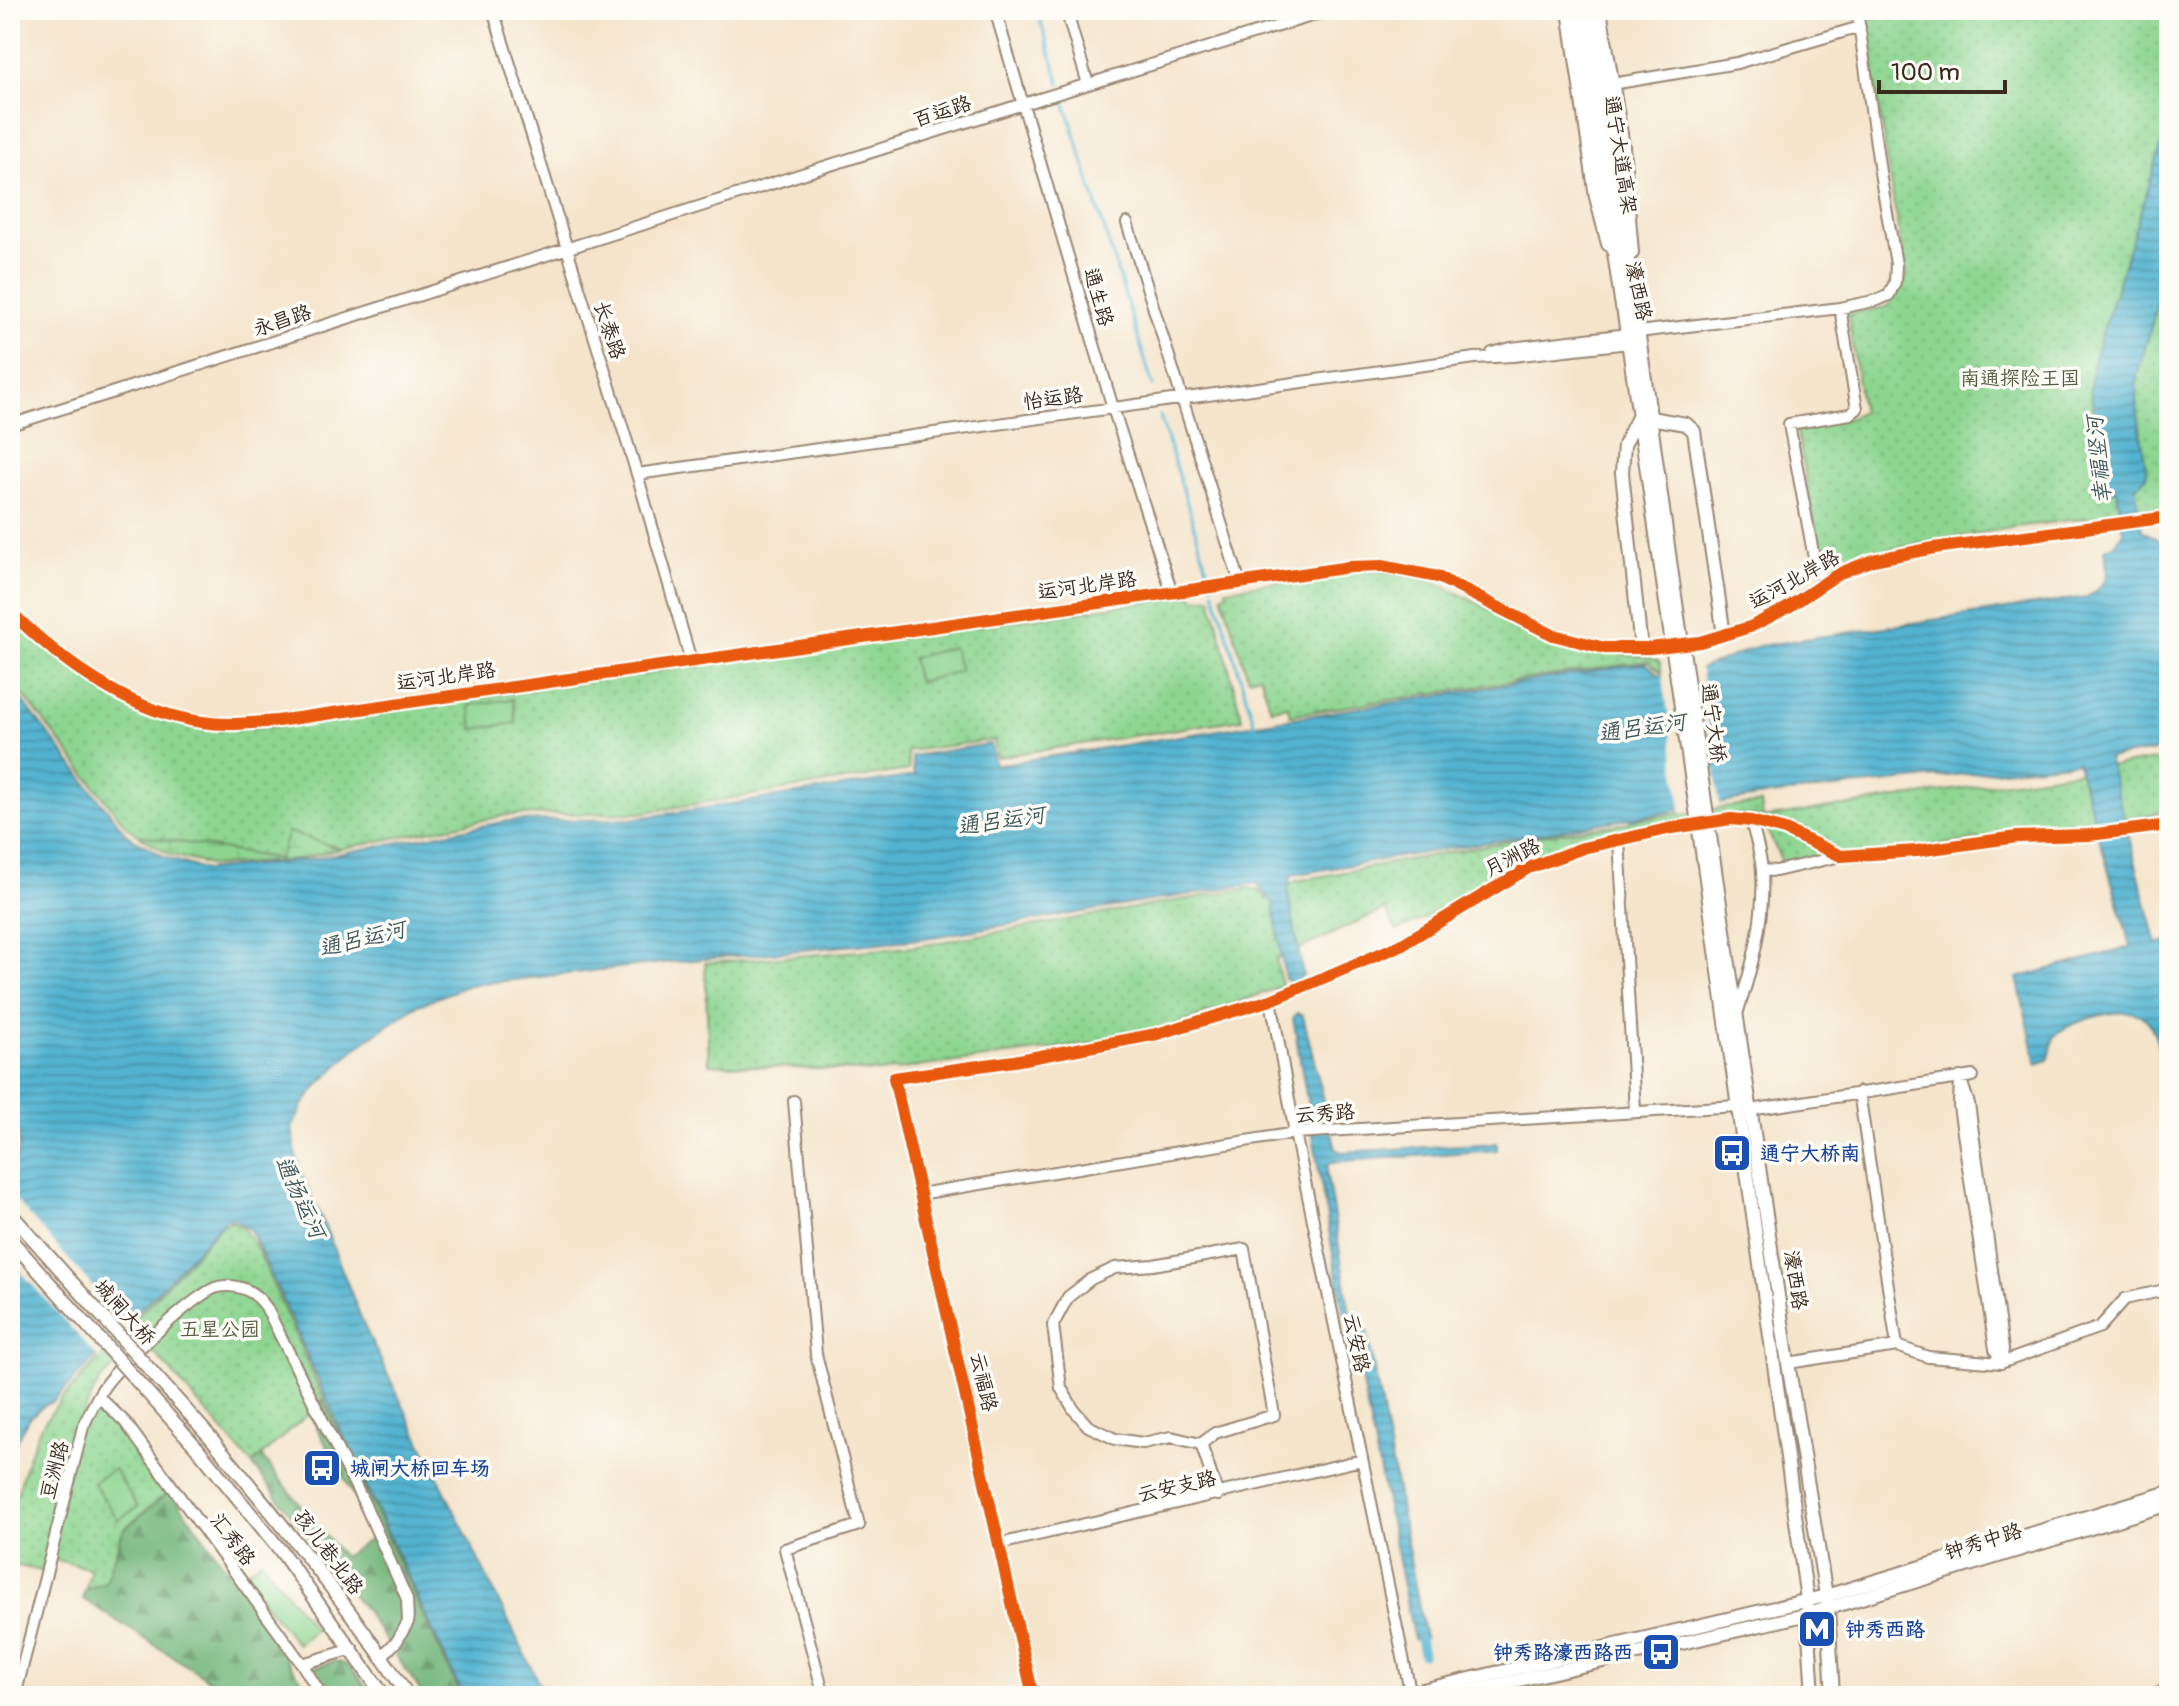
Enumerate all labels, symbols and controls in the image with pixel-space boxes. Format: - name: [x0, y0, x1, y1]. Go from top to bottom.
- scale bar: [1879, 44, 2005, 94]
- text: 100 m: [1891, 58, 1960, 87]
- street label: 百运路: [910, 90, 975, 133]
- street label: 通宁大道高架: [1599, 94, 1642, 216]
- street label: 濠西路: [1620, 259, 1657, 324]
- street label: 通生路: [1078, 265, 1119, 330]
- street label: 长泰路: [588, 298, 631, 363]
- street label: 永昌路: [250, 299, 315, 342]
- park label: 南通探险王国: [1960, 366, 2080, 391]
- street label: 怡运路: [1022, 382, 1086, 415]
- water label: 幸福竖河: [2080, 412, 2118, 505]
- street label: 运河北岸路: [1744, 544, 1845, 615]
- street label: 运河北岸路: [1036, 566, 1139, 605]
- street label: 运河北岸路: [395, 657, 498, 696]
- street label: 通宁大桥: [1696, 682, 1731, 764]
- water label: 通吕运河: [1597, 708, 1691, 748]
- water label: 通吕运河: [956, 801, 1050, 841]
- street label: 月洲路: [1480, 832, 1546, 882]
- water label: 通吕运河: [316, 915, 411, 963]
- street label: 云秀路: [1294, 1099, 1357, 1128]
- bus stop icon: 通宁大桥南: [1711, 1132, 1753, 1174]
- place label: 通宁大桥南: [1760, 1141, 1860, 1166]
- water label: 通扬运河: [269, 1152, 333, 1246]
- street label: 濠西路: [1778, 1248, 1813, 1313]
- street label: 城闸大桥: [89, 1274, 161, 1350]
- street label: 云安路: [1338, 1311, 1375, 1376]
- park label: 五星公园: [180, 1317, 260, 1342]
- street label: 云福路: [965, 1350, 1003, 1415]
- street label: 豆洲路: [35, 1437, 75, 1502]
- bus stop icon: 城闸大桥回车场: [301, 1447, 343, 1489]
- place label: 城闸大桥回车场: [350, 1456, 490, 1481]
- street label: 云安支路: [1135, 1465, 1220, 1508]
- street label: 孩儿巷北路: [289, 1505, 369, 1601]
- street label: 汇秀路: [205, 1508, 261, 1572]
- street label: 钟秀中路: [1941, 1518, 2026, 1565]
- metro station icon: 钟秀西路: [1796, 1608, 1838, 1650]
- place label: 钟秀西路: [1845, 1617, 1925, 1642]
- bus stop icon: 钟秀路濠西路西: [1640, 1631, 1682, 1673]
- place label: 钟秀路濠西路西: [1493, 1640, 1633, 1665]

